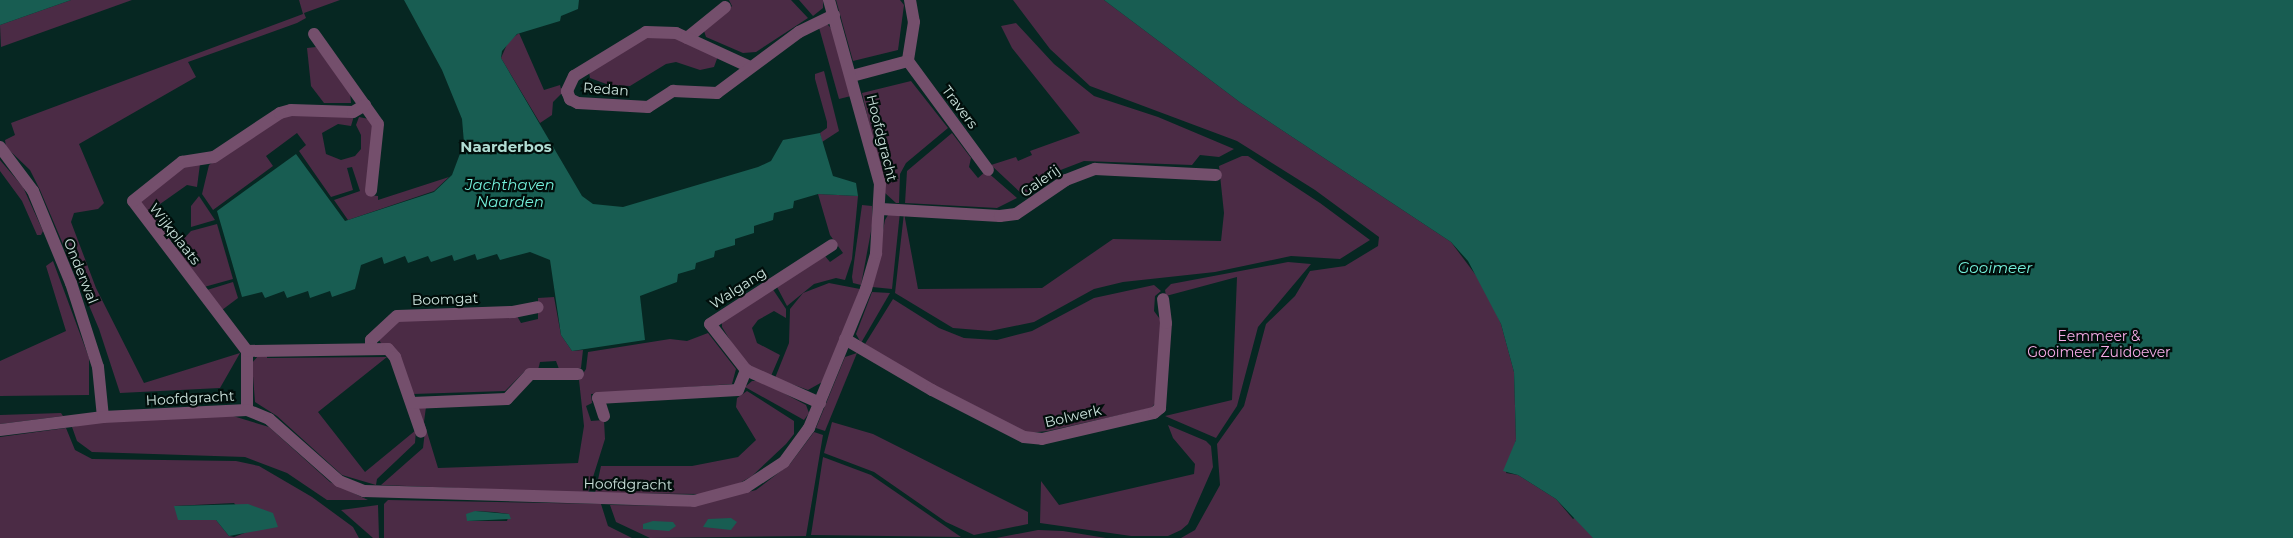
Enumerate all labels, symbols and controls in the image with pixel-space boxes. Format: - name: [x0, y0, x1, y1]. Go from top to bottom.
- street label: Redan: [583, 79, 629, 99]
- street label: Travers: [938, 82, 982, 132]
- street label: Hoofdgracht: [863, 93, 901, 183]
- district label: Naarderbos: [460, 138, 552, 156]
- street label: Galerij: [1017, 161, 1063, 201]
- water label: Jachthaven Naarden: [465, 175, 555, 210]
- street label: Wijkplaats: [146, 200, 204, 268]
- street label: Onderwal: [60, 236, 102, 306]
- water label: Gooimeer: [1958, 259, 2032, 277]
- street label: Walgang: [707, 264, 769, 312]
- street label: Boomgat: [411, 289, 479, 309]
- park label: Eemmeer & Gooimeer Zuidoever: [2027, 328, 2171, 361]
- street label: Hoofdgracht: [145, 387, 235, 409]
- street label: Bolwerk: [1043, 401, 1103, 431]
- street label: Hoofdgracht: [583, 475, 673, 493]

